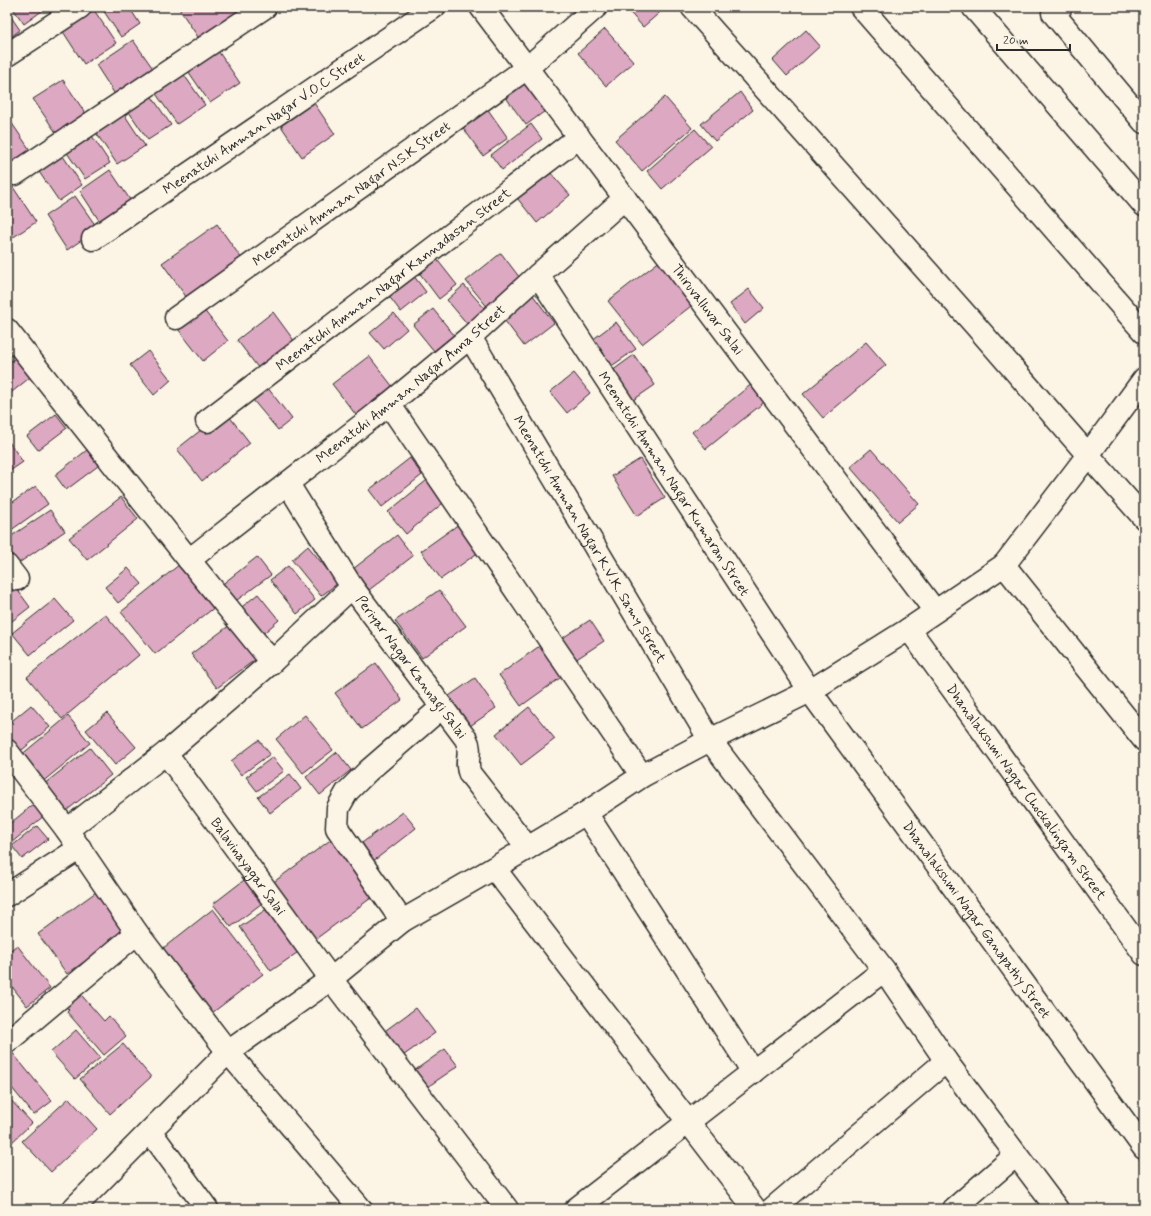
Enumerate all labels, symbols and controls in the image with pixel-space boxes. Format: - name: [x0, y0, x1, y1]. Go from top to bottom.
- scale bar: [997, 26, 1070, 52]
- text: 20 m: [1003, 33, 1029, 49]
- street label: Meenatchi Amman Nagar V.O.C Street: [159, 49, 368, 199]
- street label: Meenatchi Amman Nagar N.S.K Street: [249, 117, 454, 271]
- street label: Meenatchi Amman Nagar Kannadasan Street: [272, 184, 515, 375]
- street label: Thiruvalluvar Salai: [667, 261, 747, 359]
- street label: Meenatchi Amman Nagar Anna Street: [312, 301, 510, 468]
- street label: Meenatchi Amman Nagar Kumaran Street: [593, 368, 753, 600]
- street label: Meenatchi Amman Nagar K.V.K. Samy Street: [509, 413, 670, 667]
- street label: Periyar Nagar Kannagi Salai: [351, 592, 471, 743]
- street label: Dhanalakshmi Nagar Chockalingam Street: [942, 681, 1110, 905]
- street label: Balavinayagar Salai: [206, 814, 289, 919]
- street label: Dhanalakshmi Nagar Ganapathy Street: [898, 818, 1054, 1022]

